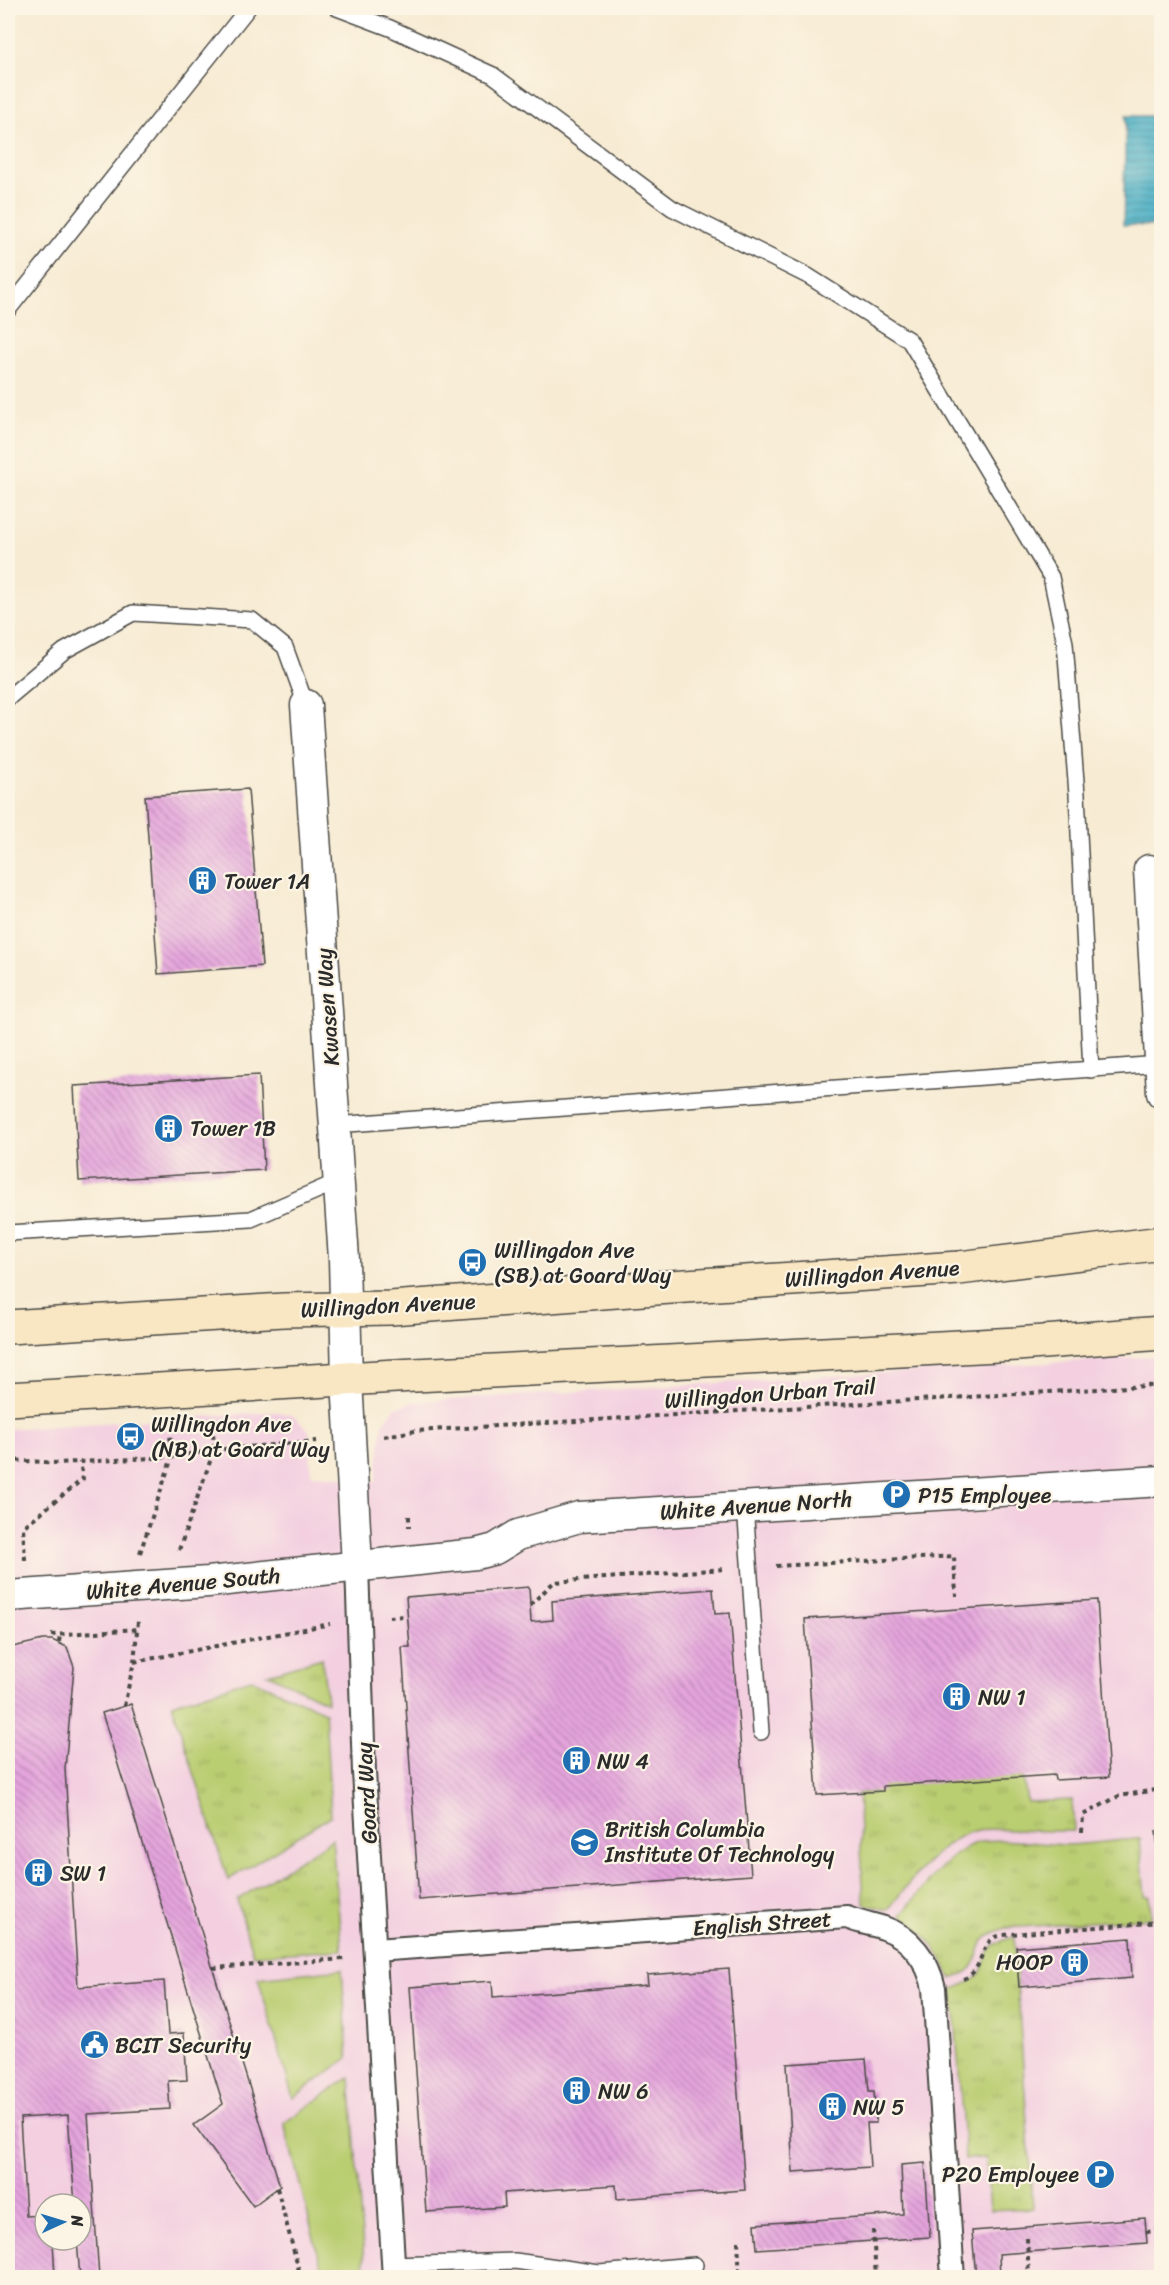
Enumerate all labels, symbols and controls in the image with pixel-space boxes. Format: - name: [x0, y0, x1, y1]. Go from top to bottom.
- place label: Tower 1A: [224, 862, 311, 901]
- building icon: Tower 1A: [187, 865, 219, 897]
- street label: Kwasen Way: [304, 946, 351, 1067]
- place label: Tower 1B: [190, 1109, 276, 1148]
- building icon: Tower 1B: [153, 1112, 185, 1144]
- place label: Willingdon Ave (SB) at Goard Way: [494, 1231, 672, 1295]
- bus stop icon: Willingdon Ave (SB) at Goard Way: [457, 1247, 489, 1279]
- street label: Willingdon Avenue: [783, 1248, 961, 1299]
- street label: Willingdon Avenue: [300, 1281, 477, 1330]
- street label: Willingdon Urban Trail: [663, 1367, 878, 1420]
- place label: Willingdon Ave (NB) at Goard Way: [151, 1405, 330, 1469]
- bus stop icon: Willingdon Ave (NB) at Goard Way: [114, 1421, 146, 1453]
- place label: P15 Employee: [918, 1476, 1052, 1515]
- street label: White Avenue North: [659, 1479, 854, 1532]
- parking icon: P15 Employee: [881, 1479, 913, 1511]
- street label: White Avenue South: [84, 1556, 282, 1611]
- place label: NW 1: [978, 1678, 1026, 1717]
- building icon: NW 1: [941, 1681, 973, 1713]
- street label: Goard Way: [344, 1740, 389, 1845]
- place label: NW 4: [597, 1742, 649, 1781]
- building icon: NW 4: [560, 1745, 592, 1777]
- place label: British Columbia Institute Of Technology: [604, 1810, 835, 1874]
- school or university icon: British Columbia Institute Of Technology: [568, 1826, 600, 1858]
- place label: SW 1: [60, 1854, 106, 1893]
- building icon: SW 1: [23, 1857, 55, 1889]
- street label: English Street: [691, 1899, 833, 1948]
- place label: HOOP: [996, 1943, 1053, 1982]
- building icon: HOOP: [1058, 1946, 1090, 1978]
- place label: BCIT Security: [115, 2026, 252, 2065]
- public building icon: BCIT Security: [78, 2029, 110, 2061]
- place label: NW 6: [598, 2072, 649, 2111]
- building icon: NW 6: [561, 2075, 593, 2107]
- place label: NW 5: [853, 2088, 905, 2127]
- building icon: NW 5: [816, 2091, 848, 2123]
- place label: P20 Employee: [942, 2155, 1079, 2194]
- parking icon: P20 Employee: [1084, 2158, 1116, 2190]
- north arrow: [33, 2192, 93, 2252]
- text: N: [63, 2213, 92, 2228]

